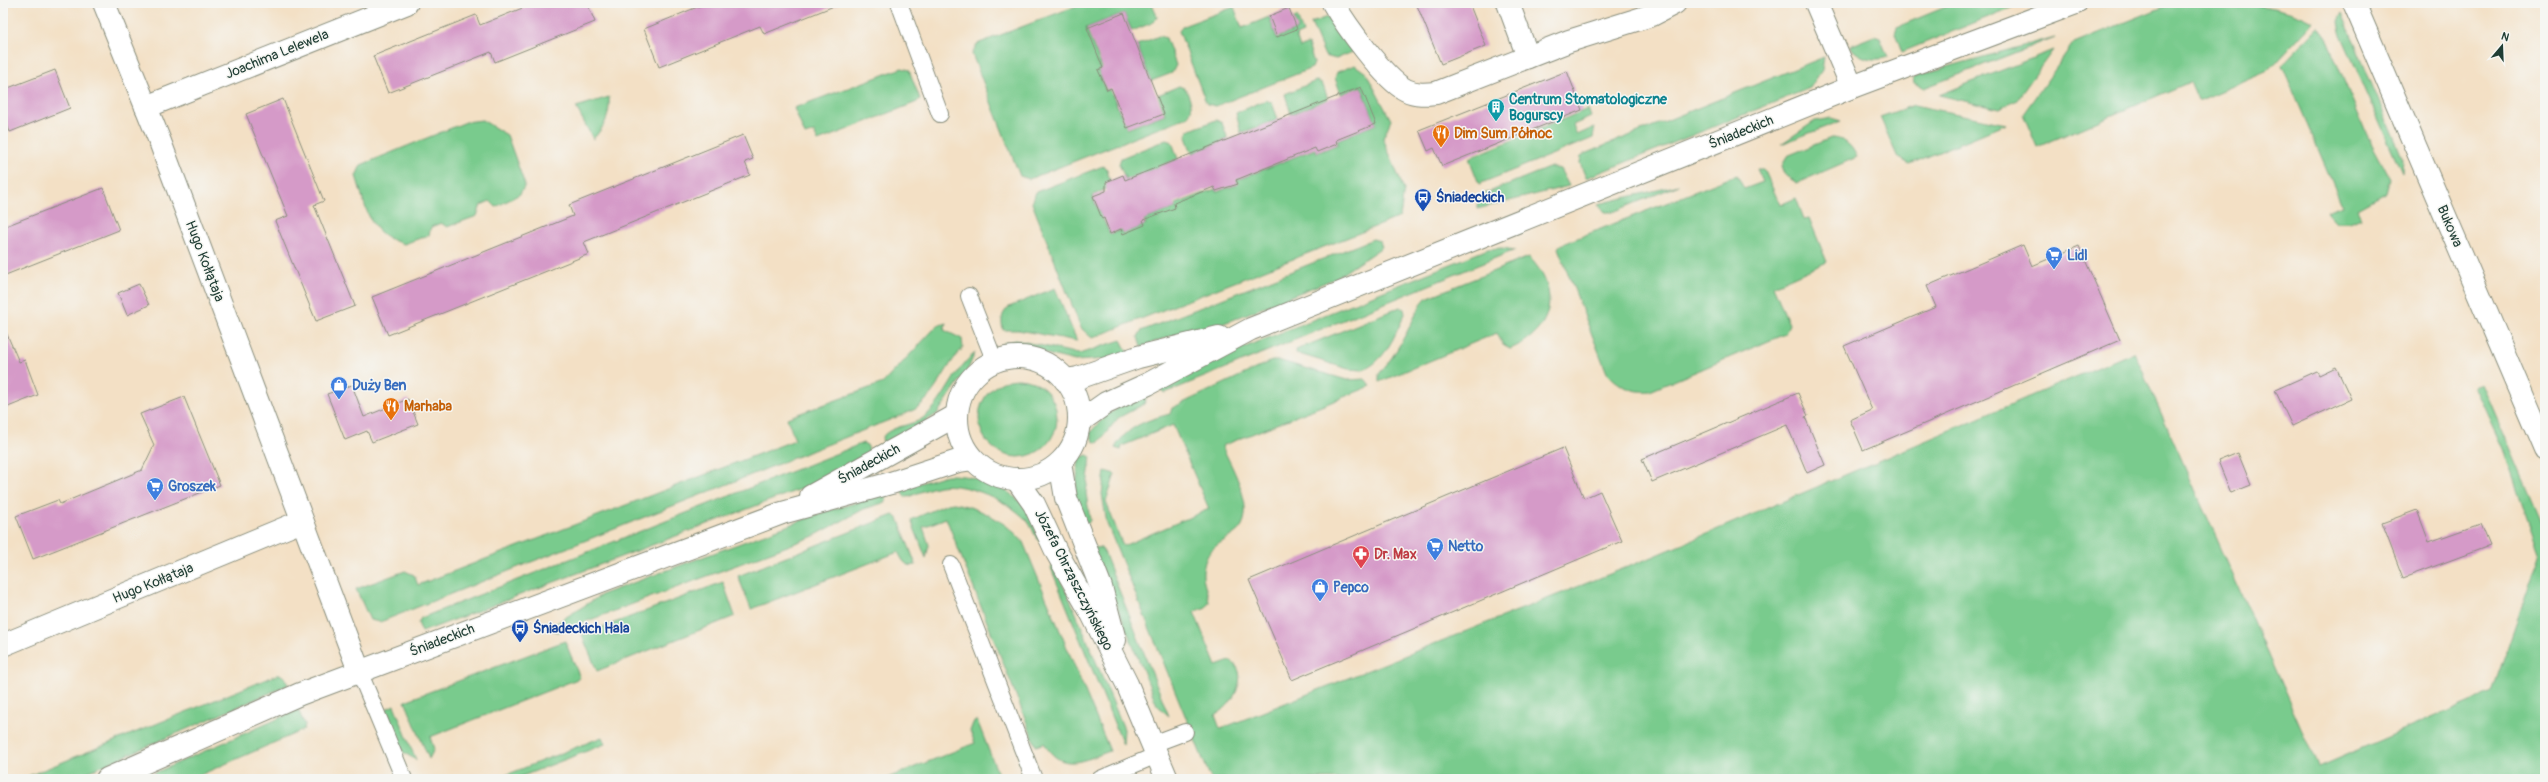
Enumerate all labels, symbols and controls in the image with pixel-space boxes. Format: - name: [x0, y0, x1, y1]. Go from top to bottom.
- street label: Joachima Lelewela: [223, 26, 331, 82]
- north arrow: [2482, 26, 2522, 66]
- text: N: [2499, 30, 2511, 45]
- place label: Centrum Stomatologiczne Bogurscy: [1509, 91, 1668, 124]
- building icon: Centrum Stomatologiczne Bogurscy: [1486, 97, 1506, 122]
- street label: Śniadeckich: [1706, 110, 1776, 153]
- restaurant icon: Dim Sum Północ: [1431, 123, 1451, 148]
- place label: Dim Sum Północ: [1454, 125, 1552, 142]
- bus stop icon: Śniadeckich: [1413, 187, 1433, 212]
- place label: Śniadeckich: [1436, 188, 1505, 206]
- street label: Bukowa: [2434, 202, 2466, 250]
- street label: Hugo Kołłątaja: [182, 218, 228, 304]
- supermarket icon: Lidl: [2044, 245, 2064, 270]
- place label: Lidl: [2067, 247, 2088, 264]
- shop icon: Duży Ben: [329, 375, 349, 400]
- place label: Duży Ben: [352, 377, 406, 394]
- restaurant icon: Marhaba: [381, 396, 401, 421]
- place label: Marhaba: [404, 398, 453, 415]
- street label: Śniadeckich: [835, 439, 903, 488]
- supermarket icon: Groszek: [145, 476, 165, 501]
- place label: Groszek: [168, 478, 216, 495]
- street label: Józefa Chrząszczyńskiego: [1031, 507, 1117, 654]
- supermarket icon: Netto: [1425, 536, 1445, 561]
- place label: Netto: [1448, 538, 1484, 555]
- pharmacy icon: Dr. Max: [1351, 544, 1371, 569]
- place label: Dr. Max: [1374, 546, 1417, 563]
- street label: Hugo Kołłątaja: [110, 559, 196, 607]
- shop icon: Pepco: [1310, 577, 1330, 602]
- place label: Pepco: [1333, 579, 1369, 596]
- bus stop icon: Śniadeckich Hala: [510, 618, 530, 643]
- street label: Śniadeckich: [407, 619, 477, 660]
- place label: Śniadeckich Hala: [533, 619, 630, 637]

